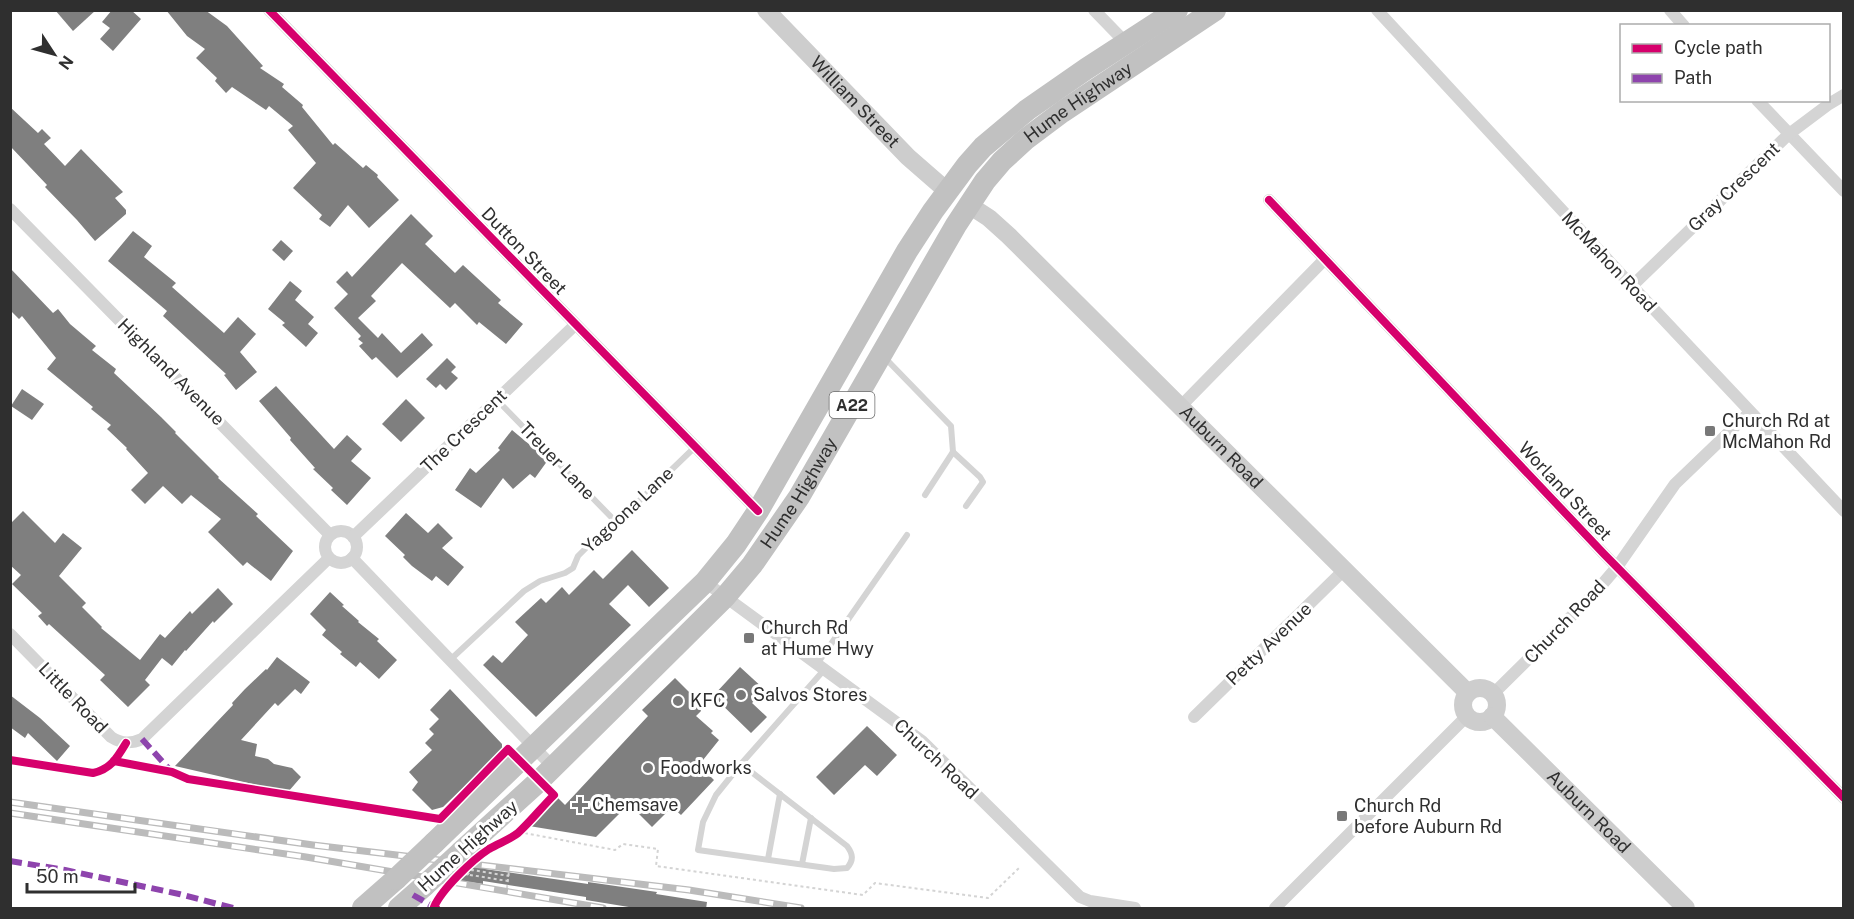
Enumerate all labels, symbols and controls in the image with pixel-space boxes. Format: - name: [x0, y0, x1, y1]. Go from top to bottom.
- north arrow: [24, 24, 84, 84]
- legend: [1620, 24, 1830, 102]
- text: Cycle path: [1674, 37, 1763, 58]
- text: N: [54, 52, 77, 73]
- street label: William Street: [806, 52, 904, 152]
- street label: Hume Highway: [1020, 57, 1136, 147]
- text: Path: [1674, 67, 1712, 88]
- street label: Gray Crescent: [1684, 138, 1784, 236]
- street label: Dutton Street: [477, 203, 571, 299]
- street label: McMahon Road: [1558, 207, 1661, 316]
- street label: Highland Avenue: [114, 314, 229, 429]
- street label: The Crescent: [416, 385, 511, 477]
- road number: A22: [830, 392, 874, 418]
- street label: Auburn Road: [1175, 401, 1267, 493]
- place label: Church Rd at McMahon Rd: [1722, 410, 1831, 452]
- street label: Treuer Lane: [515, 417, 600, 504]
- marker: Church Rd at McMahon Rd: [1703, 424, 1717, 438]
- street label: Hume Highway: [756, 433, 841, 552]
- street label: Worland Street: [1514, 437, 1616, 544]
- street label: Yagoona Lane: [578, 462, 677, 557]
- street label: Church Road: [1520, 576, 1609, 668]
- street label: Petty Avenue: [1222, 598, 1315, 689]
- place label: Church Rd at Hume Hwy: [761, 617, 874, 659]
- marker: Church Rd at Hume Hwy: [742, 631, 756, 645]
- street label: Little Road: [35, 658, 112, 737]
- place label: Salvos Stores: [753, 684, 867, 705]
- marker: Salvos Stores: [734, 688, 748, 702]
- place label: KFC: [690, 690, 725, 711]
- marker: KFC: [671, 694, 685, 708]
- street label: Church Road: [890, 714, 983, 803]
- place label: Foodworks: [660, 757, 752, 778]
- marker: Foodworks: [641, 761, 655, 775]
- street label: Auburn Road: [1543, 766, 1635, 857]
- place label: Chemsave: [592, 794, 678, 815]
- street label: Hume Highway: [413, 795, 522, 896]
- place label: Church Rd before Auburn Rd: [1354, 795, 1502, 837]
- marker: Chemsave: [573, 798, 587, 812]
- marker: Church Rd before Auburn Rd: [1335, 809, 1349, 823]
- scale bar: [27, 856, 135, 894]
- text: 50 m: [36, 866, 79, 887]

